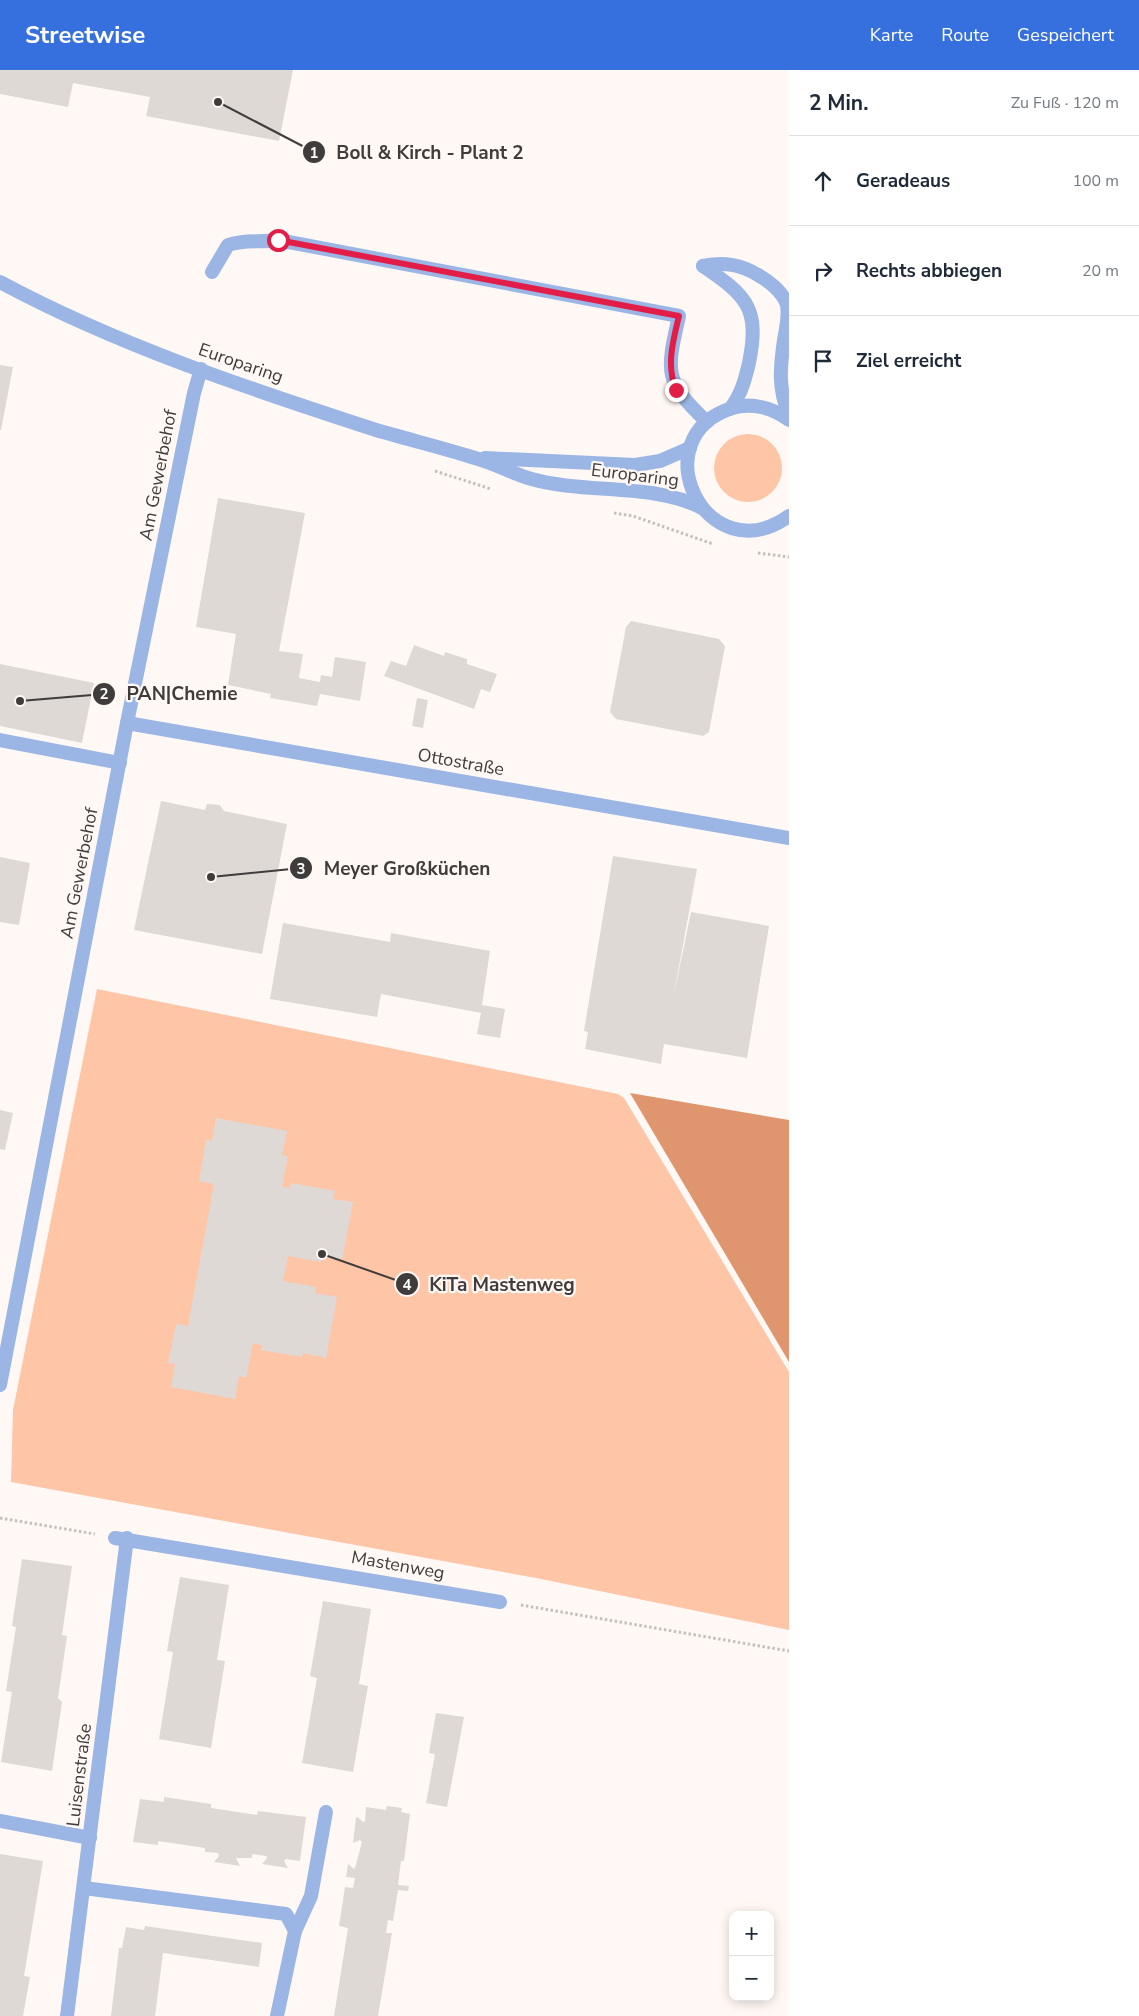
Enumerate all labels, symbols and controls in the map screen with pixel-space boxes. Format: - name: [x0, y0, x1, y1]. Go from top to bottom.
- text: Streetwise: [25, 19, 145, 51]
- text: Karte: [870, 23, 913, 47]
- text: Route: [941, 23, 989, 47]
- text: Gespeichert: [1017, 23, 1114, 47]
- text: 2 Min.: [809, 89, 868, 117]
- text: Zu Fuß · 120 m: [1011, 92, 1119, 114]
- callout: Boll & Kirch - Plant 2: [301, 135, 534, 169]
- text: Boll & Kirch - Plant 2: [336, 140, 524, 166]
- text: 1: [309, 143, 319, 163]
- icon: ahead: [809, 167, 837, 195]
- text: Geradeaus: [856, 168, 950, 194]
- text: 100 m: [1072, 170, 1119, 192]
- route start: [267, 229, 290, 252]
- icon: right: [809, 257, 837, 285]
- text: Rechts abbiegen: [856, 258, 1002, 284]
- text: 20 m: [1082, 260, 1119, 282]
- street label: Europaring: [195, 337, 287, 389]
- icon: arrive: [809, 347, 837, 375]
- text: Ziel erreicht: [856, 348, 961, 374]
- route end: [665, 379, 688, 402]
- street label: Am Gewerbehof: [134, 406, 183, 543]
- street label: Europaring: [590, 458, 680, 492]
- callout: PAN|Chemie: [91, 677, 247, 711]
- text: PAN|Chemie: [127, 681, 237, 707]
- text: 2: [99, 684, 109, 704]
- street label: Ottostraße: [416, 743, 506, 781]
- street label: Am Gewerbehof: [55, 804, 104, 941]
- callout: Meyer Großküchen: [288, 851, 500, 885]
- text: Meyer Großküchen: [324, 856, 490, 882]
- text: 3: [296, 859, 306, 879]
- callout: KiTa Mastenweg: [394, 1267, 585, 1301]
- text: KiTa Mastenweg: [429, 1272, 575, 1298]
- text: 4: [402, 1275, 412, 1295]
- street label: Mastenweg: [349, 1545, 447, 1585]
- street label: Luisenstraße: [61, 1722, 97, 1828]
- map controls: [729, 1911, 774, 2001]
- button: +: [729, 1911, 774, 1956]
- button: −: [729, 1956, 774, 2001]

